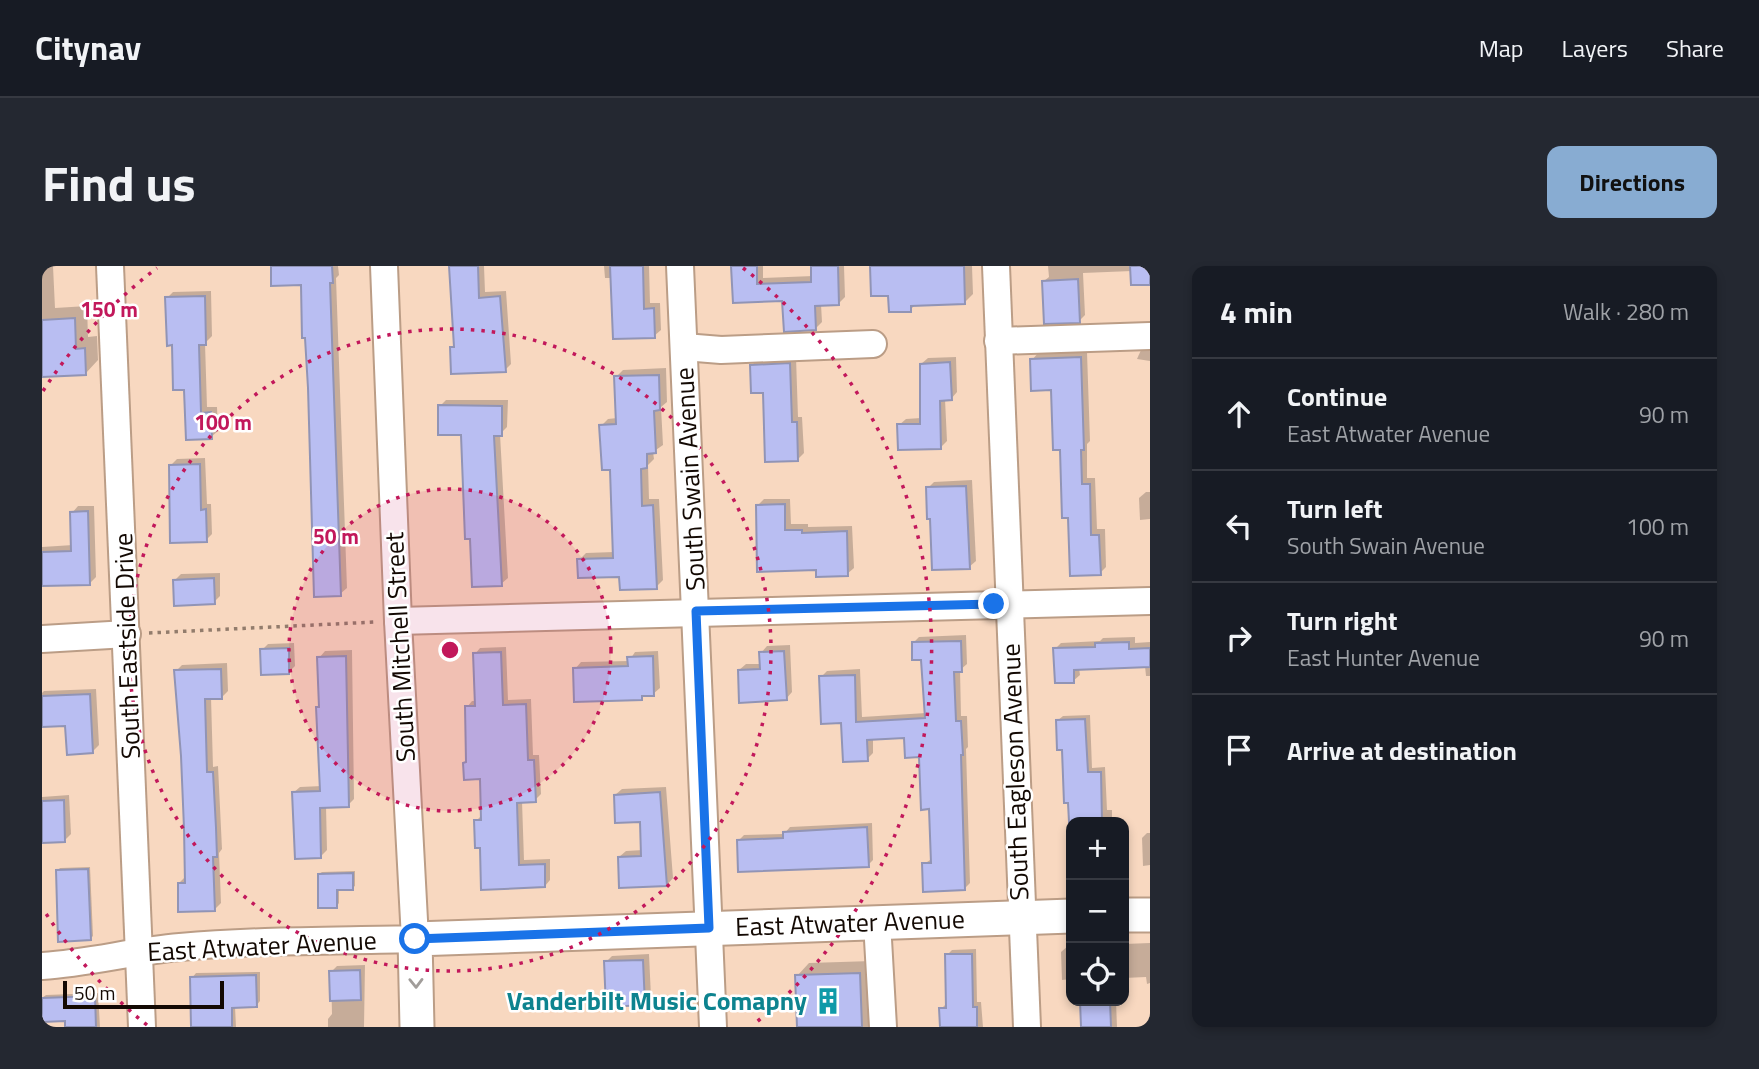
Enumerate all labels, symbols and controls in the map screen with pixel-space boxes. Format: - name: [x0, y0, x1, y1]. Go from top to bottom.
- text: Citynav: [35, 23, 141, 73]
- text: Map: [1479, 30, 1524, 66]
- text: Layers: [1562, 30, 1628, 66]
- text: Share: [1666, 30, 1724, 66]
- text: Find us: [42, 145, 196, 220]
- button: Directions: [1547, 146, 1717, 218]
- text: 4 min: [1220, 289, 1293, 335]
- text: 150 m: [80, 293, 138, 325]
- text: Walk · 280 m: [1563, 294, 1689, 329]
- street label: South Swain Avenue: [664, 366, 715, 592]
- text: Continue: [1287, 377, 1387, 416]
- icon: ahead: [1220, 395, 1258, 433]
- text: 90 m: [1639, 397, 1689, 432]
- text: 100 m: [194, 406, 252, 438]
- text: East Atwater Avenue: [1287, 416, 1490, 451]
- text: Turn left: [1287, 489, 1382, 528]
- icon: left: [1220, 507, 1258, 545]
- text: 100 m: [1626, 509, 1689, 544]
- text: 50 m: [313, 520, 359, 552]
- text: South Swain Avenue: [1287, 528, 1485, 563]
- street label: South Mitchell Street: [374, 531, 425, 763]
- street label: South Eastside Drive: [103, 532, 150, 760]
- route end: [978, 588, 1009, 619]
- text: Turn right: [1287, 601, 1398, 640]
- icon: right: [1220, 619, 1258, 657]
- text: 90 m: [1639, 621, 1689, 656]
- centre of rings: [438, 638, 462, 662]
- text: East Hunter Avenue: [1287, 640, 1480, 675]
- street label: South Eagleson Avenue: [991, 643, 1038, 901]
- icon: arrive: [1220, 731, 1258, 769]
- text: Arrive at destination: [1287, 731, 1517, 770]
- map controls: [1066, 817, 1129, 1006]
- button: +: [1066, 817, 1129, 880]
- button: −: [1066, 880, 1129, 943]
- street label: East Atwater Avenue: [735, 899, 965, 946]
- street label: East Atwater Avenue: [146, 920, 378, 971]
- route start: [399, 923, 430, 954]
- button: locate: [1066, 943, 1129, 1006]
- scale bar: [63, 978, 224, 1010]
- text: 50 m: [74, 978, 115, 1007]
- one-way arrow: [409, 978, 424, 989]
- place label: Vanderbilt Music Comapny: [507, 981, 807, 1020]
- building icon: Vanderbilt Music Comapny: [813, 986, 843, 1016]

